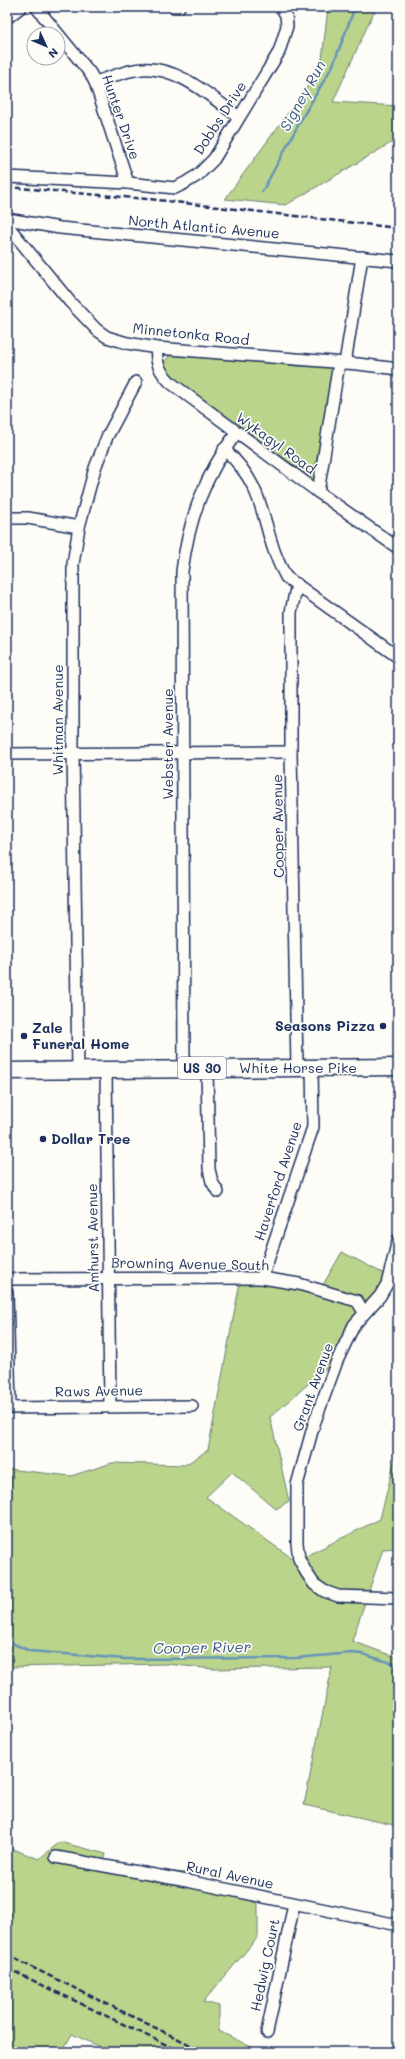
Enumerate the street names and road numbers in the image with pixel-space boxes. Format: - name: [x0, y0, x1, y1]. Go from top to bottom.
- street label: Hunter Drive: [98, 72, 145, 162]
- street label: Dobbs Drive: [189, 77, 250, 158]
- street label: North Atlantic Avenue: [128, 210, 280, 243]
- street label: Minnetonka Road: [132, 318, 251, 349]
- street label: Wykagyl Road: [233, 407, 320, 478]
- street label: Whitman Avenue: [48, 664, 67, 776]
- street label: Webster Avenue: [158, 688, 177, 800]
- street label: Cooper Avenue: [267, 774, 288, 878]
- road number: US 30: [178, 1057, 226, 1079]
- street label: White Horse Pike: [239, 1058, 357, 1077]
- street label: Haverford Avenue: [249, 1119, 306, 1243]
- street label: Amhurst Avenue: [82, 1183, 103, 1293]
- street label: Browning Avenue South: [111, 1253, 269, 1274]
- street label: Grant Avenue: [288, 1340, 337, 1434]
- street label: Raws Avenue: [55, 1380, 143, 1401]
- street label: Rural Avenue: [185, 1856, 276, 1893]
- street label: Hedwig Court: [245, 1917, 284, 2013]

